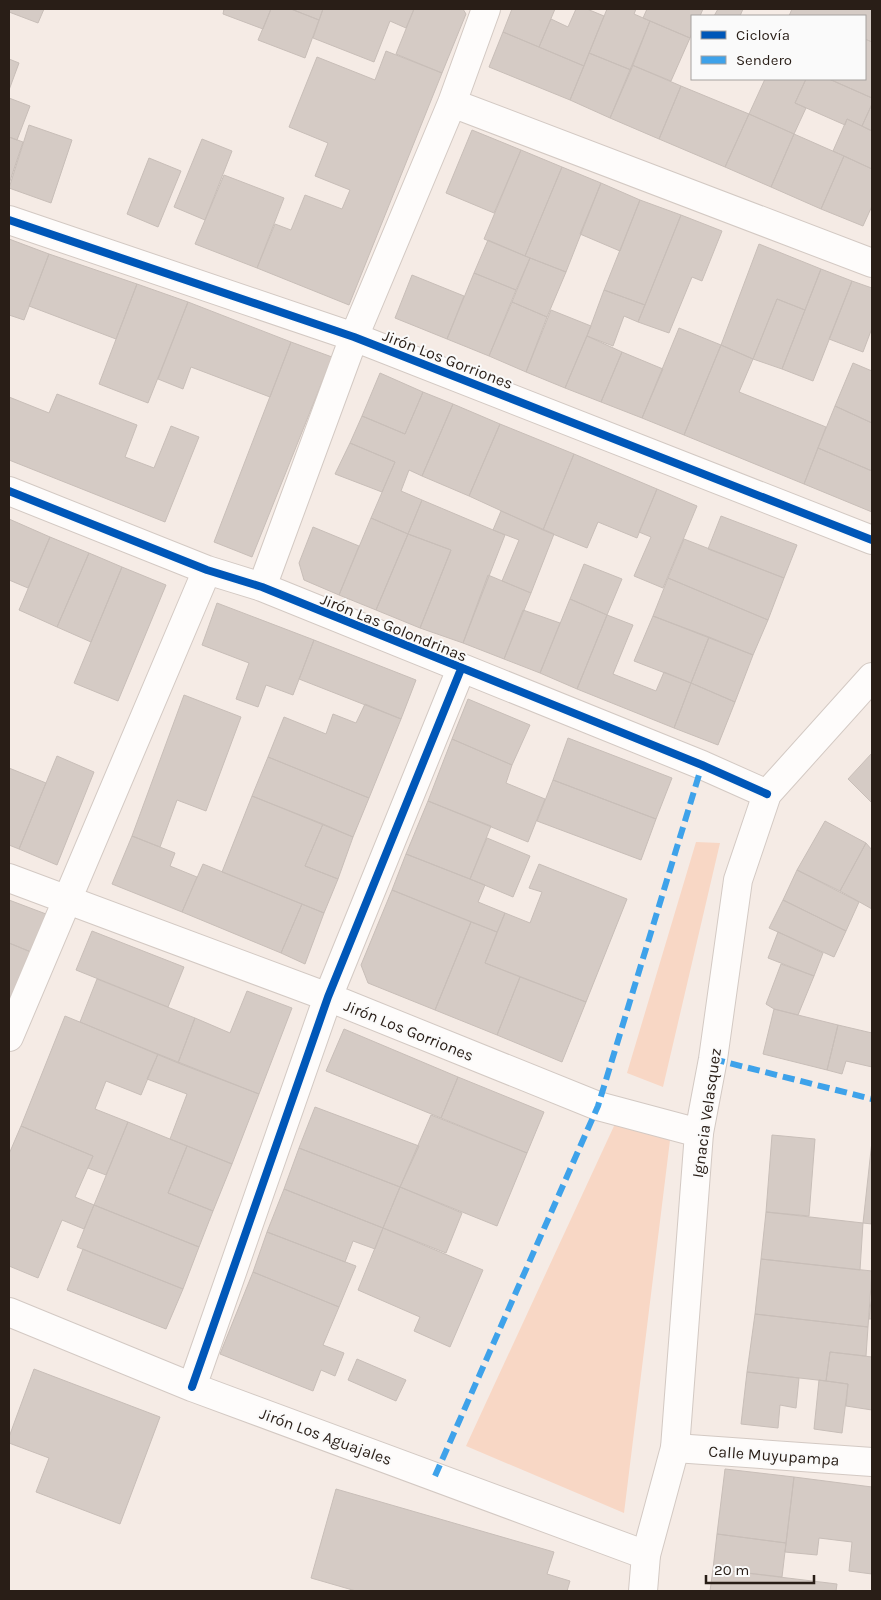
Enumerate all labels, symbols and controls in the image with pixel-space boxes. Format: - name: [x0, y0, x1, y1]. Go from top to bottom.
- legend: [691, 15, 866, 80]
- text: Ciclovía: [736, 26, 790, 44]
- text: Sendero: [736, 51, 792, 69]
- street label: Jirón Los Gorriones: [380, 326, 516, 393]
- street label: Jirón Las Golondrinas: [318, 589, 470, 666]
- street label: Jirón Los Gorriones: [341, 996, 476, 1065]
- street label: Ignacia Velasquez: [688, 1047, 725, 1179]
- street label: Jirón Los Aguajales: [257, 1404, 395, 1469]
- street label: Calle Muyupampa: [708, 1441, 840, 1470]
- scale bar: [706, 1552, 814, 1584]
- text: 20 m: [714, 1561, 749, 1579]

